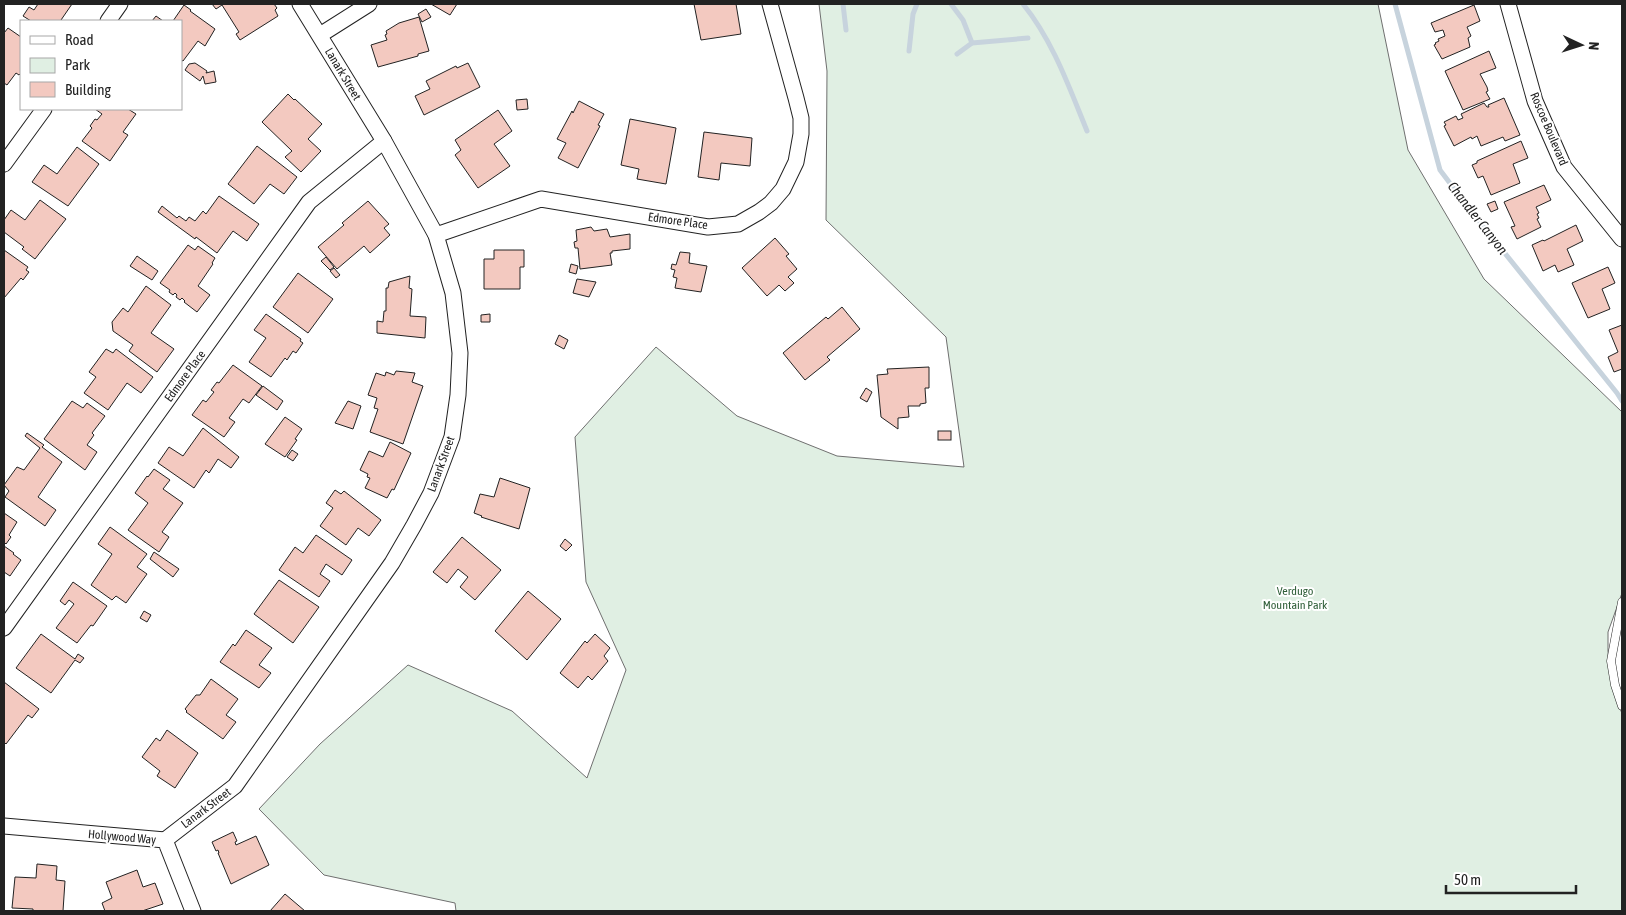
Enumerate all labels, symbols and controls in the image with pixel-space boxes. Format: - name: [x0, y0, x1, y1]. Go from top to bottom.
- legend: [20, 20, 182, 110]
- north arrow: [1556, 20, 1606, 70]
- text: Road: [65, 31, 94, 48]
- text: N: [1586, 41, 1602, 51]
- street label: Lanark Street: [322, 45, 364, 103]
- text: Park: [65, 56, 90, 73]
- text: Building: [65, 81, 111, 98]
- street label: Roscoe Boulevard: [1527, 90, 1571, 168]
- water label: Chandler Canyon: [1445, 179, 1511, 258]
- street label: Edmore Place: [647, 210, 709, 232]
- street label: Edmore Place: [162, 348, 208, 404]
- street label: Lanark Street: [424, 434, 458, 494]
- park label: Verdugo Mountain Park: [1263, 584, 1328, 612]
- street label: Lanark Street: [178, 785, 234, 831]
- street label: Hollywood Way: [87, 827, 157, 847]
- scale bar: [1446, 862, 1576, 894]
- text: 50 m: [1454, 871, 1481, 888]

